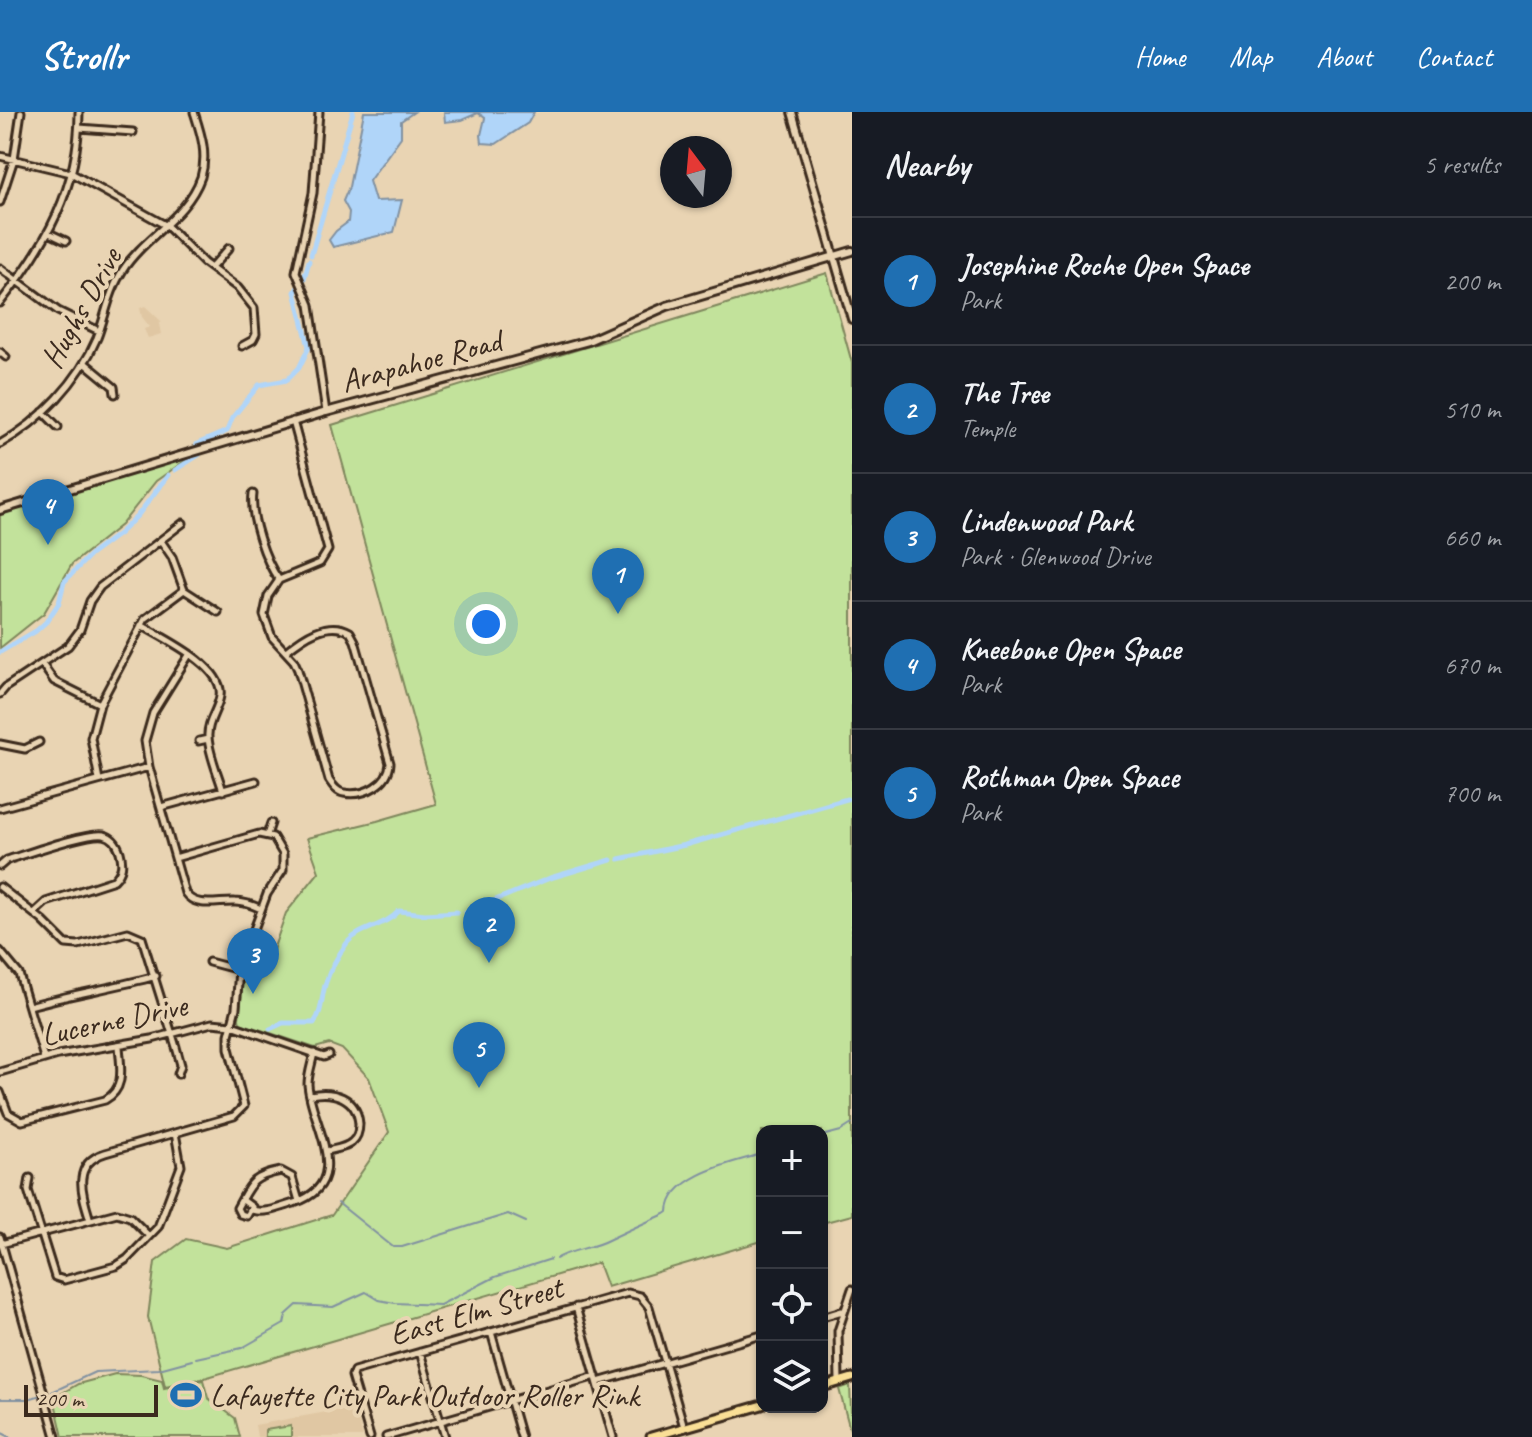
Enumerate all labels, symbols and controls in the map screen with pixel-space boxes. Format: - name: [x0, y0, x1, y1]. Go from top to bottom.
- text: Strollr: [40, 33, 127, 80]
- text: Home: [1135, 39, 1185, 74]
- text: Map: [1229, 39, 1272, 74]
- text: About: [1316, 39, 1372, 74]
- text: Contact: [1416, 39, 1492, 74]
- north arrow: [660, 136, 732, 208]
- text: Nearby: [884, 143, 970, 186]
- text: 5 results: [1424, 148, 1500, 181]
- street label: Hughs Drive: [31, 238, 132, 375]
- text: Josephine Roche Open Space: [960, 246, 1249, 284]
- text: 1: [904, 265, 916, 298]
- text: 200 m: [1444, 265, 1500, 298]
- text: Park: [960, 284, 1001, 317]
- street label: Arapahoe Road: [337, 319, 510, 402]
- text: The Tree: [960, 374, 1049, 412]
- text: 2: [904, 393, 916, 426]
- text: 510 m: [1444, 393, 1500, 426]
- text: Temple: [960, 412, 1015, 445]
- pin: 4: [22, 479, 74, 545]
- text: Lindenwood Park: [960, 502, 1132, 540]
- text: 3: [904, 521, 916, 554]
- text: 660 m: [1444, 521, 1500, 554]
- text: Park · Glenwood Drive: [960, 540, 1151, 573]
- pin: 1: [592, 548, 644, 614]
- your location: [466, 604, 506, 644]
- text: Kneebone Open Space: [960, 630, 1181, 668]
- text: 4: [904, 649, 916, 682]
- text: 670 m: [1444, 649, 1500, 682]
- text: Park: [960, 668, 1001, 701]
- text: Rothman Open Space: [960, 758, 1179, 796]
- text: 5: [904, 777, 916, 810]
- text: 700 m: [1444, 777, 1500, 810]
- text: Park: [960, 796, 1001, 829]
- pin: 2: [463, 897, 515, 963]
- pin: 3: [227, 928, 279, 994]
- street label: Lucerne Drive: [38, 984, 193, 1055]
- pin: 5: [453, 1022, 505, 1088]
- map controls: [756, 1125, 828, 1413]
- button: +: [756, 1125, 828, 1197]
- button: −: [756, 1197, 828, 1269]
- street label: East Elm Street: [385, 1266, 570, 1355]
- button: locate: [756, 1269, 828, 1341]
- button: layers: [756, 1341, 828, 1413]
- place label: Lafayette City Park Outdoor Roller Rink: [210, 1375, 641, 1416]
- sports icon: Lafayette City Park Outdoor Roller Rink: [169, 1378, 203, 1412]
- scale bar: [24, 1381, 158, 1417]
- text: 200 m: [36, 1385, 83, 1413]

